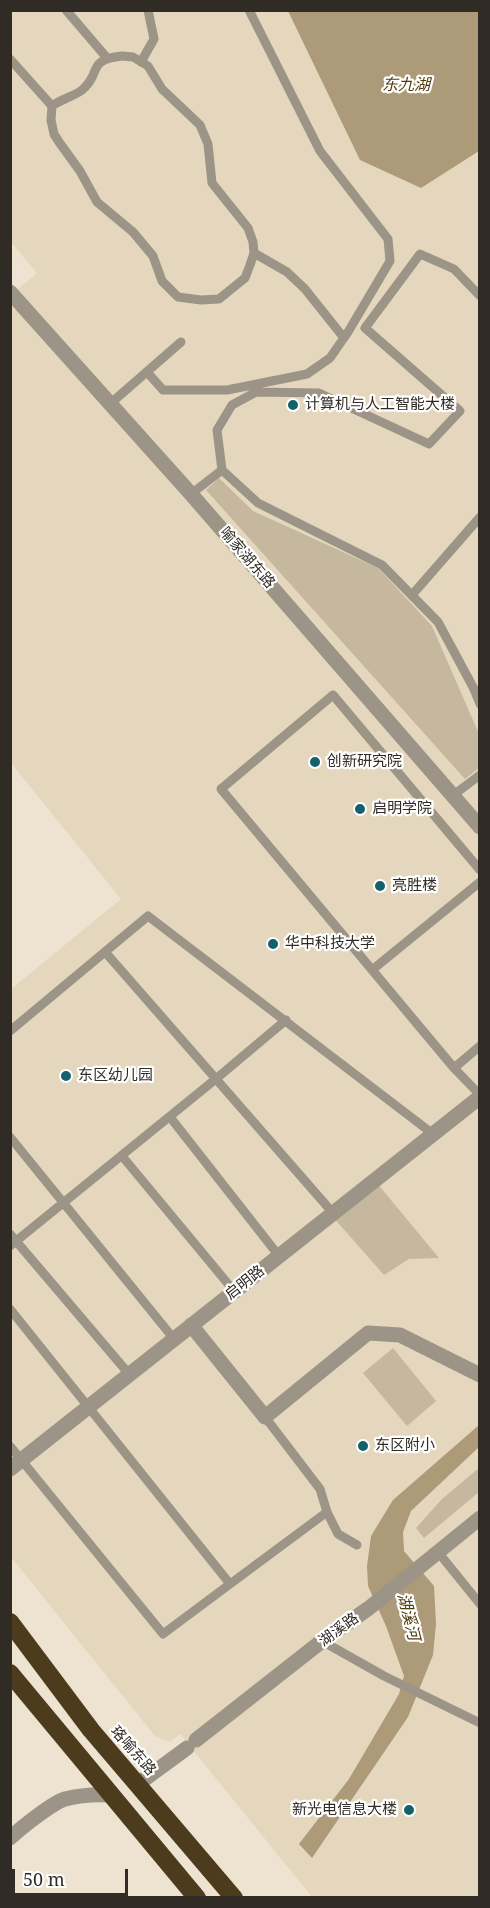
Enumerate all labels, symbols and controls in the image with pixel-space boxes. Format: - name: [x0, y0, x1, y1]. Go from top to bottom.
- water label: 东九湖: [382, 75, 430, 95]
- place label: 计算机与人工智能大楼: [305, 396, 455, 414]
- marker: 计算机与人工智能大楼: [286, 398, 300, 412]
- street label: 喻家湖东路: [216, 524, 278, 592]
- place label: 创新研究院: [327, 753, 402, 771]
- marker: 创新研究院: [308, 755, 322, 769]
- place label: 启明学院: [372, 800, 432, 818]
- marker: 启明学院: [353, 802, 367, 816]
- place label: 亮胜楼: [392, 877, 437, 895]
- marker: 亮胜楼: [373, 879, 387, 893]
- place label: 华中科技大学: [285, 935, 375, 953]
- marker: 华中科技大学: [266, 937, 280, 951]
- place label: 东区幼儿园: [78, 1067, 153, 1085]
- marker: 东区幼儿园: [59, 1069, 73, 1083]
- street label: 启明路: [222, 1262, 268, 1304]
- place label: 东区附小: [375, 1437, 435, 1455]
- marker: 东区附小: [356, 1439, 370, 1453]
- water label: 湖溪河: [393, 1591, 423, 1643]
- street label: 湖溪路: [316, 1609, 362, 1651]
- street label: 珞喻东路: [107, 1722, 159, 1780]
- place label: 新光电信息大楼: [292, 1801, 397, 1819]
- marker: 新光电信息大楼: [402, 1803, 416, 1817]
- scale bar: [15, 1857, 130, 1895]
- text: 50 m: [23, 1867, 65, 1891]

